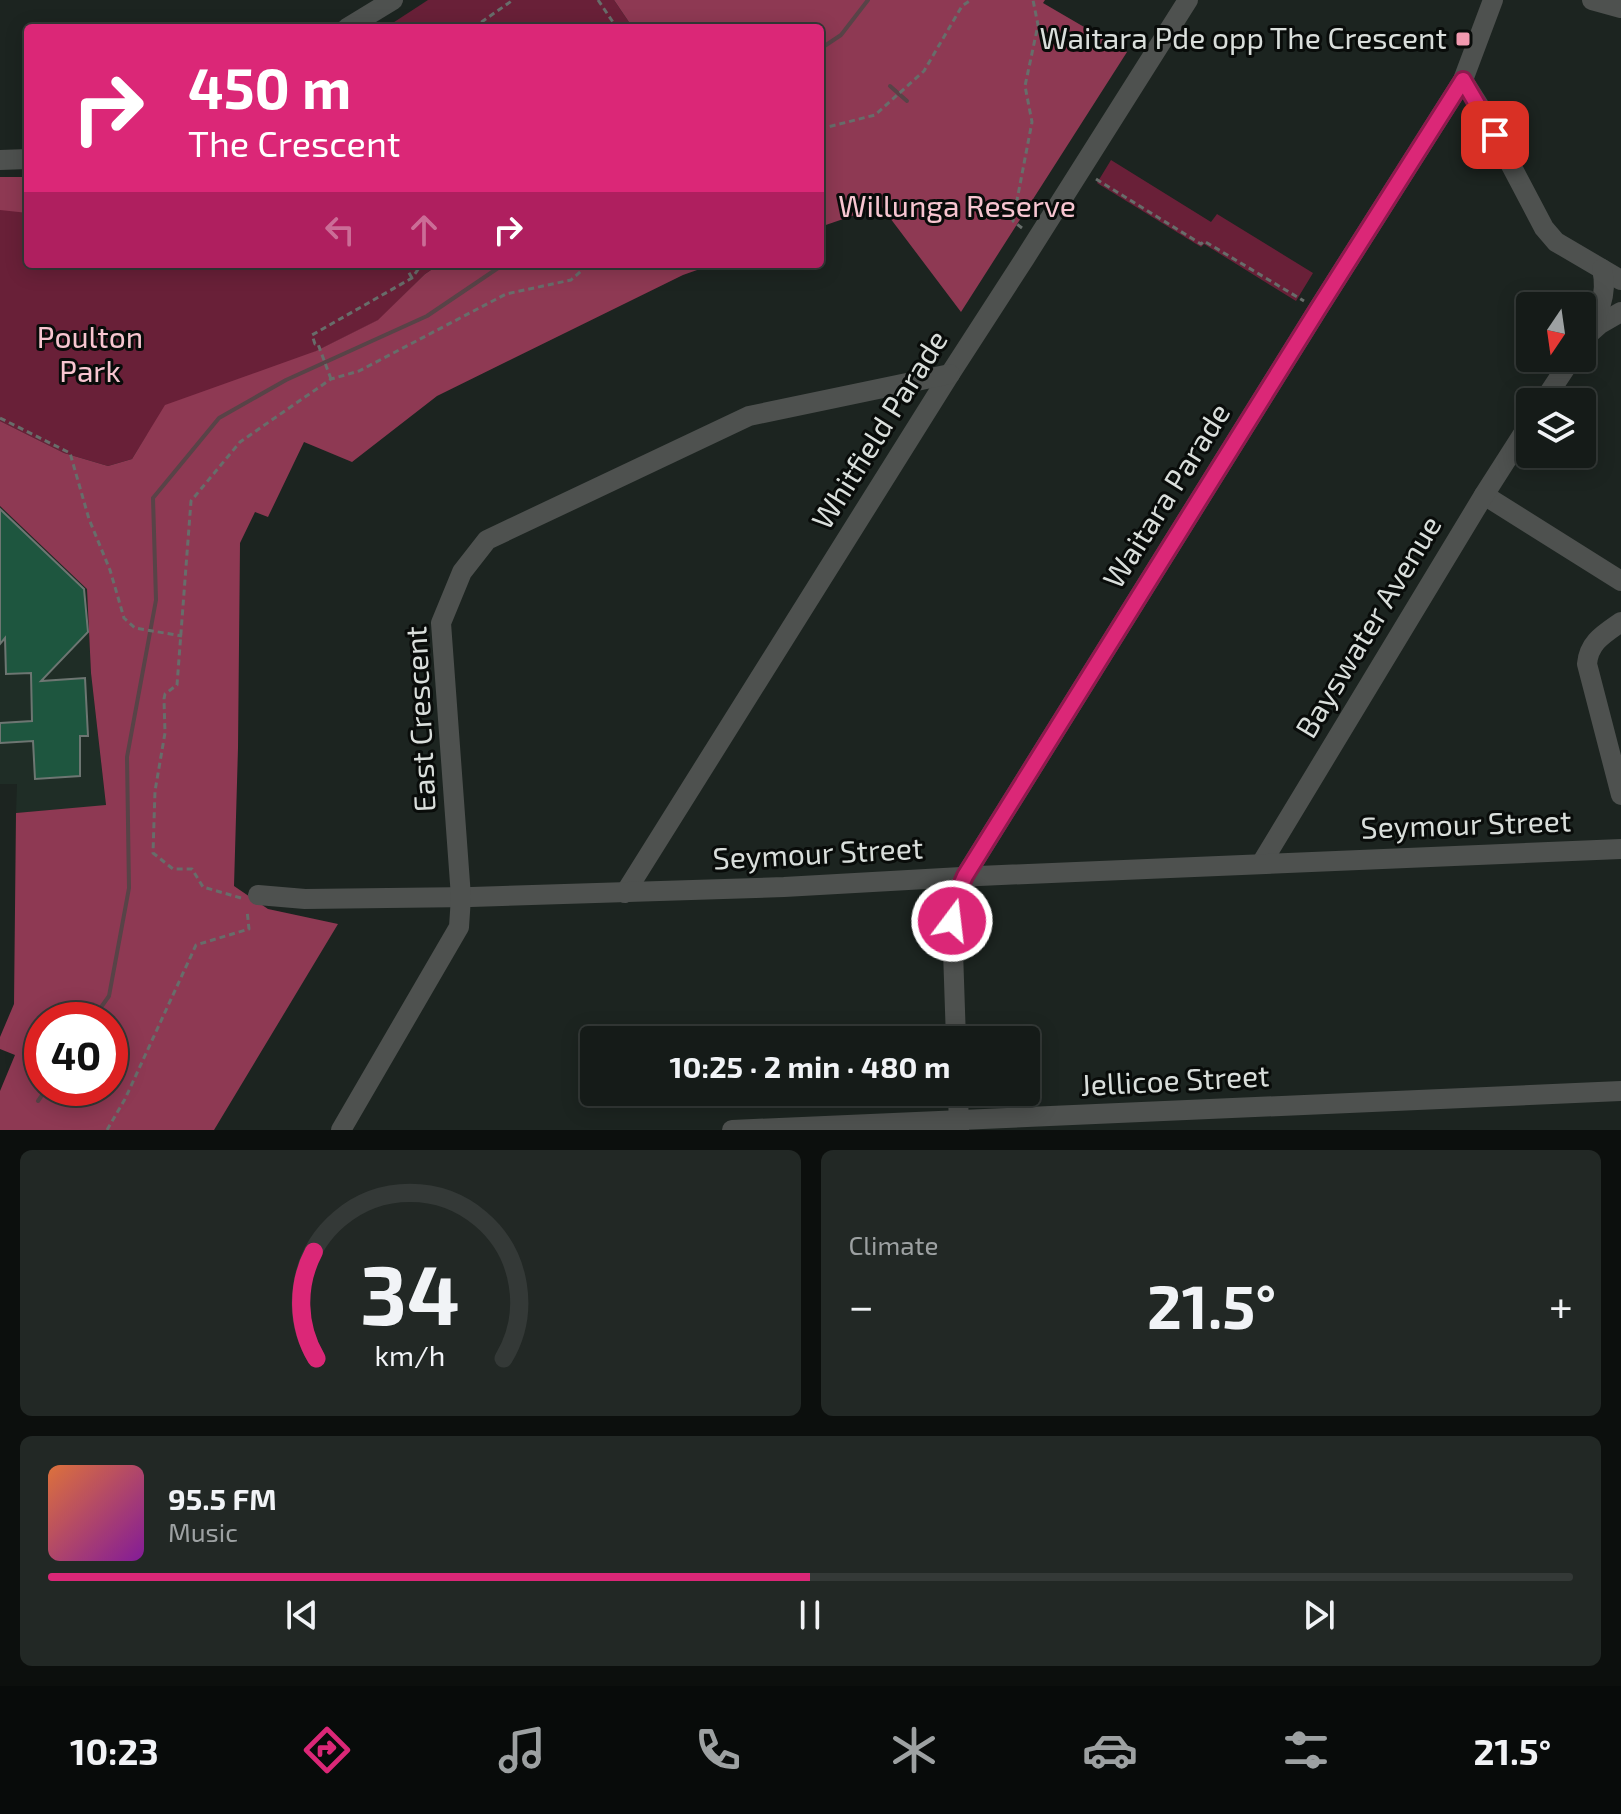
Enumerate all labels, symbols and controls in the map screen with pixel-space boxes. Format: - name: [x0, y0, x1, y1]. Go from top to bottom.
- place label: Waitara Pde opp The Crescent: [1039, 19, 1447, 55]
- marker: Waitara Pde opp The Crescent: [1454, 30, 1472, 48]
- text: 450 m: [188, 53, 351, 120]
- icon: right: [56, 56, 160, 160]
- pin: [1461, 101, 1529, 169]
- icon: arrive: [1473, 113, 1517, 157]
- text: The Crescent: [188, 121, 401, 164]
- park label: Willunga Reserve: [838, 187, 1076, 223]
- icon: left: [318, 208, 362, 252]
- icon: ahead: [402, 208, 446, 252]
- icon: right: [486, 208, 530, 252]
- north arrow: [1516, 292, 1596, 372]
- map controls: [1516, 292, 1596, 468]
- park label: Poulton Park: [37, 318, 143, 388]
- street label: Whitfield Parade: [803, 323, 954, 535]
- button: layers: [1516, 388, 1596, 468]
- street label: Waitara Parade: [1094, 396, 1236, 594]
- street label: Bayswater Avenue: [1287, 508, 1448, 744]
- street label: East Crescent: [396, 625, 442, 813]
- street label: Seymour Street: [1360, 801, 1572, 845]
- street label: Seymour Street: [712, 829, 924, 875]
- position arrow: [910, 879, 994, 963]
- speed limit sign: 40: [24, 1002, 128, 1106]
- text: 10:25 · 2 min · 480 m: [670, 1048, 950, 1084]
- street label: Jellicoe Street: [1079, 1056, 1270, 1102]
- text: Climate: [849, 1229, 938, 1260]
- text: 34: [360, 1242, 460, 1342]
- text: 21.5°: [1147, 1269, 1276, 1341]
- text: −: [849, 1278, 874, 1331]
- text: +: [1549, 1278, 1573, 1331]
- text: km/h: [375, 1337, 446, 1372]
- text: 95.5 FM: [168, 1480, 277, 1516]
- text: Music: [168, 1516, 238, 1547]
- icon: previous: [280, 1593, 324, 1637]
- icon: pause: [788, 1593, 832, 1637]
- icon: next: [1297, 1593, 1341, 1637]
- icon: directions: [299, 1722, 355, 1778]
- icon: music: [494, 1722, 550, 1778]
- icon: phone: [690, 1722, 746, 1778]
- icon: climate: [886, 1722, 942, 1778]
- icon: car: [1082, 1722, 1138, 1778]
- icon: filters: [1278, 1722, 1334, 1778]
- text: 10:23: [70, 1729, 159, 1772]
- text: 21.5°: [1474, 1729, 1551, 1772]

